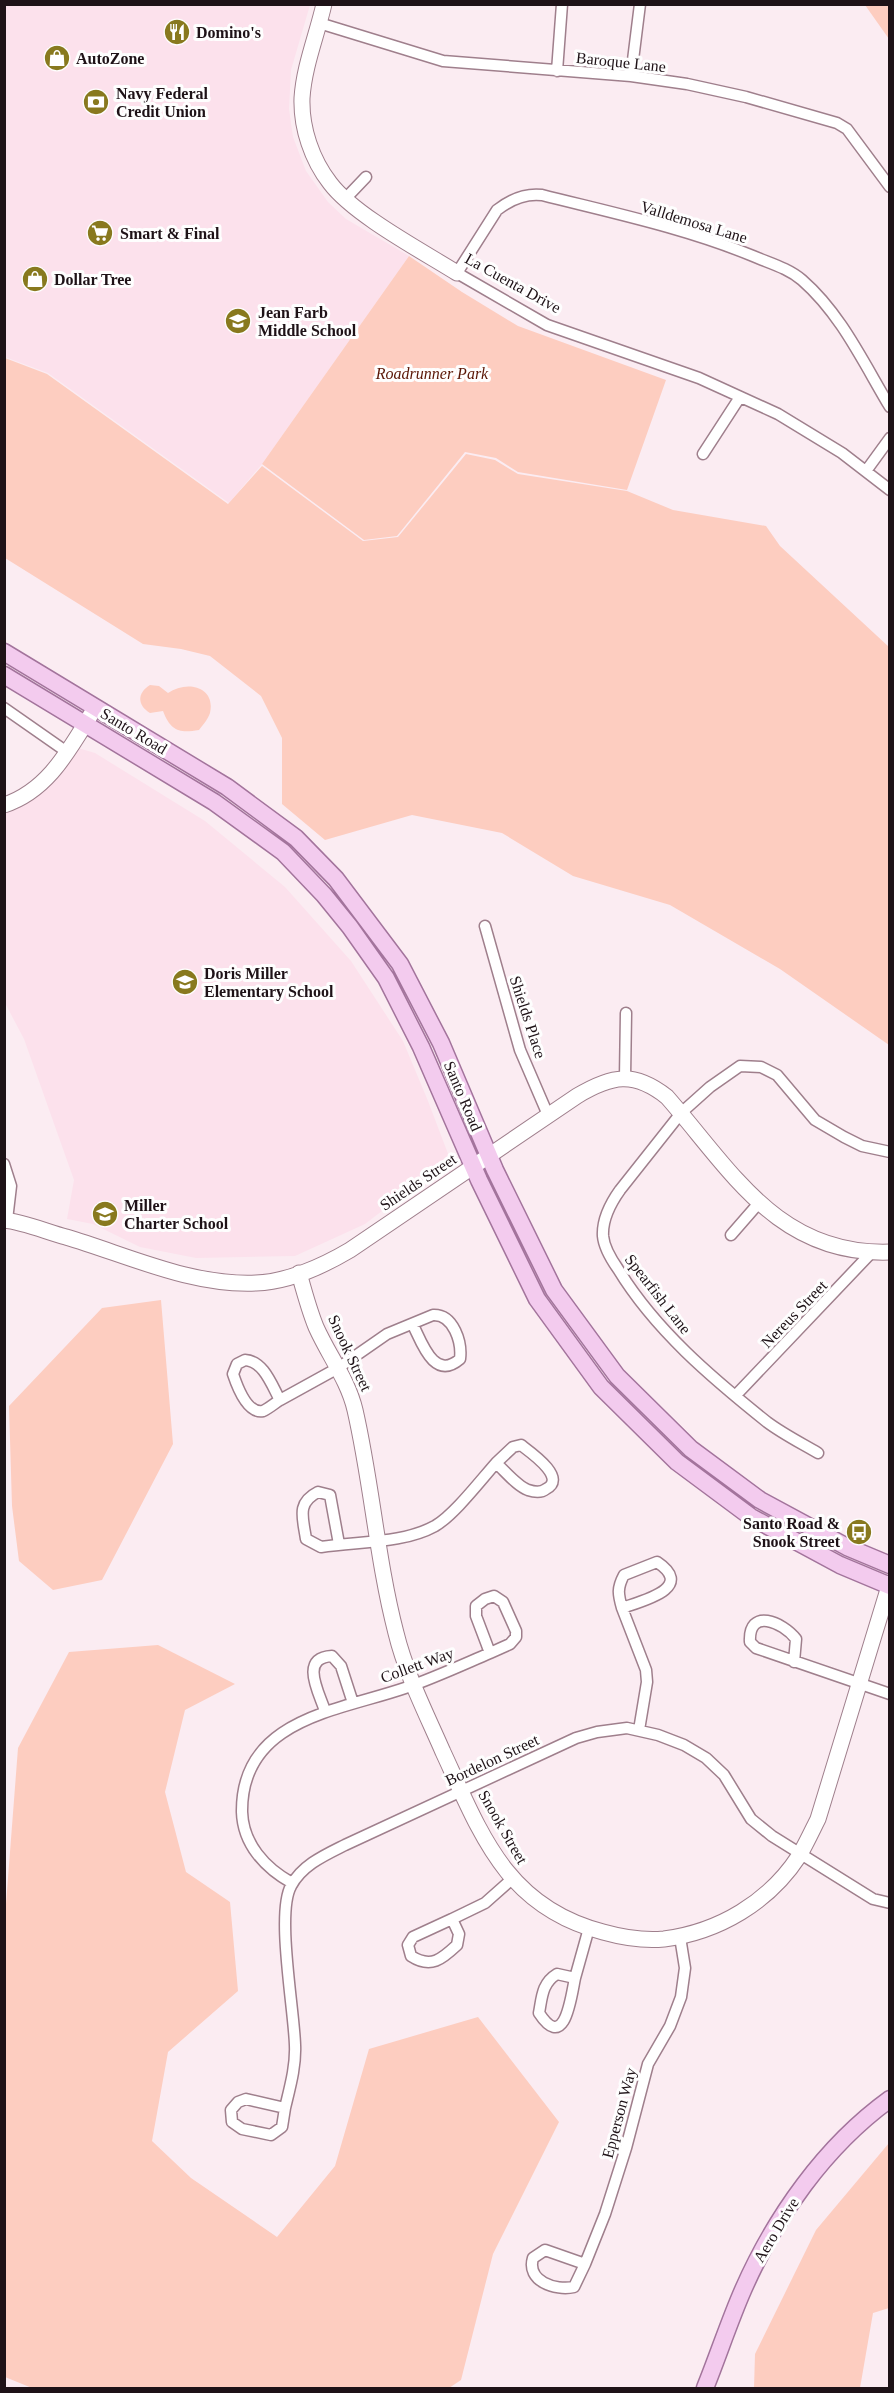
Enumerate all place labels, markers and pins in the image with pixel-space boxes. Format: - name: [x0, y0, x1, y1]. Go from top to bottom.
- restaurant icon: Domino's: [162, 17, 192, 47]
- place label: Domino's: [196, 24, 261, 41]
- shop icon: AutoZone: [42, 43, 72, 73]
- place label: AutoZone: [76, 50, 144, 67]
- place label: Navy Federal Credit Union: [116, 85, 209, 120]
- bank icon: Navy Federal Credit Union: [81, 87, 111, 117]
- supermarket icon: Smart & Final: [85, 218, 115, 248]
- place label: Smart & Final: [120, 225, 220, 242]
- shop icon: Dollar Tree: [20, 264, 50, 294]
- place label: Dollar Tree: [54, 271, 131, 288]
- place label: Jean Farb Middle School: [258, 304, 357, 339]
- school or university icon: Jean Farb Middle School: [223, 306, 253, 336]
- place label: Doris Miller Elementary School: [204, 965, 334, 1001]
- school or university icon: Doris Miller Elementary School: [170, 967, 200, 997]
- place label: Miller Charter School: [124, 1197, 229, 1232]
- school or university icon: Miller Charter School: [90, 1199, 120, 1229]
- place label: Santo Road & Snook Street: [743, 1515, 841, 1550]
- bus stop icon: Santo Road & Snook Street: [844, 1517, 874, 1547]

